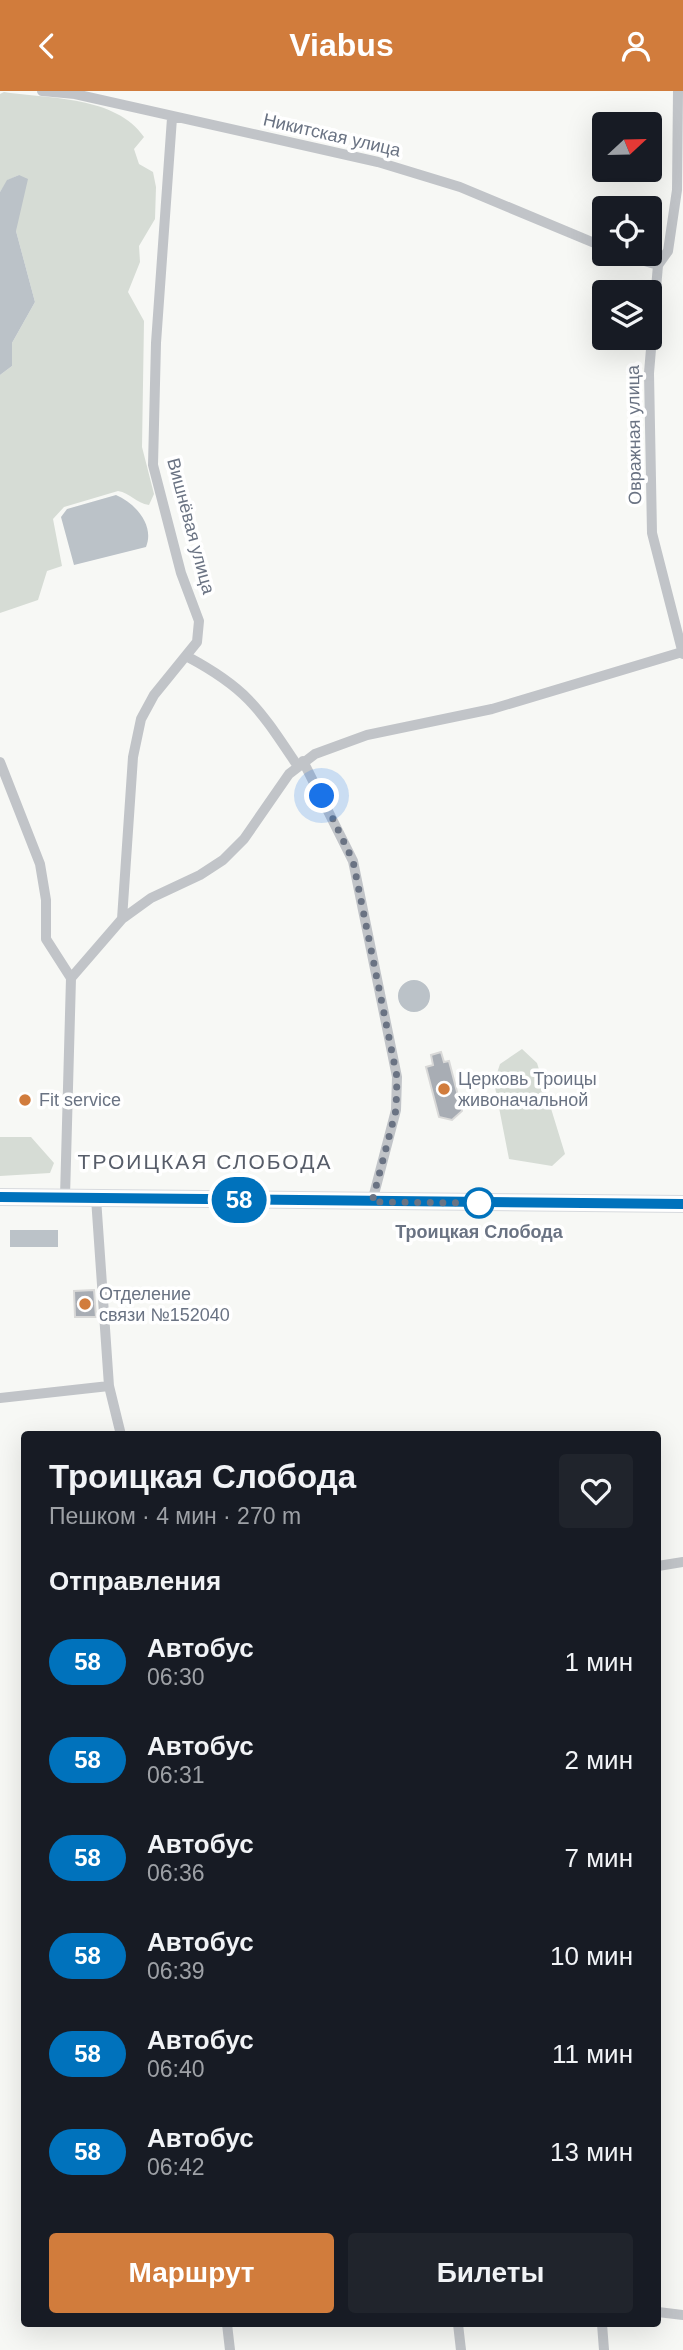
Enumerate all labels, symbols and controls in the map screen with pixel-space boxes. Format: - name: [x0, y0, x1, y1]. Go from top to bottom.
- icon: back: [28, 27, 66, 65]
- text: Viabus: [289, 27, 394, 63]
- icon: person: [617, 27, 655, 65]
- street label: Никитская улица: [261, 109, 404, 161]
- north arrow: [592, 112, 662, 182]
- map controls: [592, 112, 662, 350]
- button: locate: [592, 196, 662, 266]
- button: layers: [592, 280, 662, 350]
- street label: Овражная улица: [623, 364, 645, 505]
- street label: Вишнёвая улица: [163, 456, 219, 597]
- your location: [304, 778, 339, 813]
- place label: Церковь Троицы живоначальной: [458, 1069, 597, 1110]
- marker: Церковь Троицы живоначальной: [436, 1081, 452, 1097]
- place label: Fit service: [39, 1090, 121, 1110]
- marker: Fit service: [17, 1092, 33, 1108]
- district label: ТРОИЦКАЯ СЛОБОДА: [78, 1150, 332, 1173]
- line badge: 58: [208, 1177, 270, 1223]
- text: 58: [226, 1186, 252, 1213]
- marker: Троицкая Слобода: [464, 1188, 494, 1218]
- place label: Троицкая Слобода: [395, 1222, 564, 1242]
- place label: Отделение связи №152040: [99, 1284, 230, 1325]
- marker: Отделение связи №152040: [77, 1296, 93, 1312]
- button: heart: [559, 1454, 633, 1528]
- text: Троицкая Слобода: [49, 1458, 356, 1495]
- text: Пешком · 4 мин · 270 m: [49, 1503, 301, 1529]
- text: Отправления: [49, 1566, 221, 1596]
- text: Автобус: [147, 1633, 254, 1663]
- text: 1 мин: [565, 1647, 633, 1677]
- text: 58: [74, 1648, 101, 1675]
- text: 06:30: [147, 1664, 205, 1690]
- text: Автобус: [147, 1731, 254, 1761]
- text: 2 мин: [565, 1745, 633, 1775]
- text: 58: [74, 1746, 101, 1773]
- text: 06:31: [147, 1762, 205, 1788]
- text: Автобус: [147, 1829, 254, 1859]
- text: 7 мин: [565, 1843, 633, 1873]
- text: 58: [74, 1844, 101, 1871]
- text: 06:36: [147, 1860, 205, 1886]
- text: Автобус: [147, 1927, 254, 1957]
- text: 10 мин: [550, 1941, 633, 1971]
- text: 58: [74, 1942, 101, 1969]
- text: 06:39: [147, 1958, 205, 1984]
- text: Автобус: [147, 2025, 254, 2055]
- text: 11 мин: [552, 2039, 633, 2069]
- text: 58: [74, 2040, 101, 2067]
- text: 06:40: [147, 2056, 205, 2082]
- text: Автобус: [147, 2123, 254, 2153]
- text: 13 мин: [550, 2137, 633, 2167]
- text: 58: [74, 2138, 101, 2165]
- text: 06:42: [147, 2154, 205, 2180]
- button: Маршрут: [49, 2233, 334, 2313]
- button: Билеты: [348, 2233, 633, 2313]

